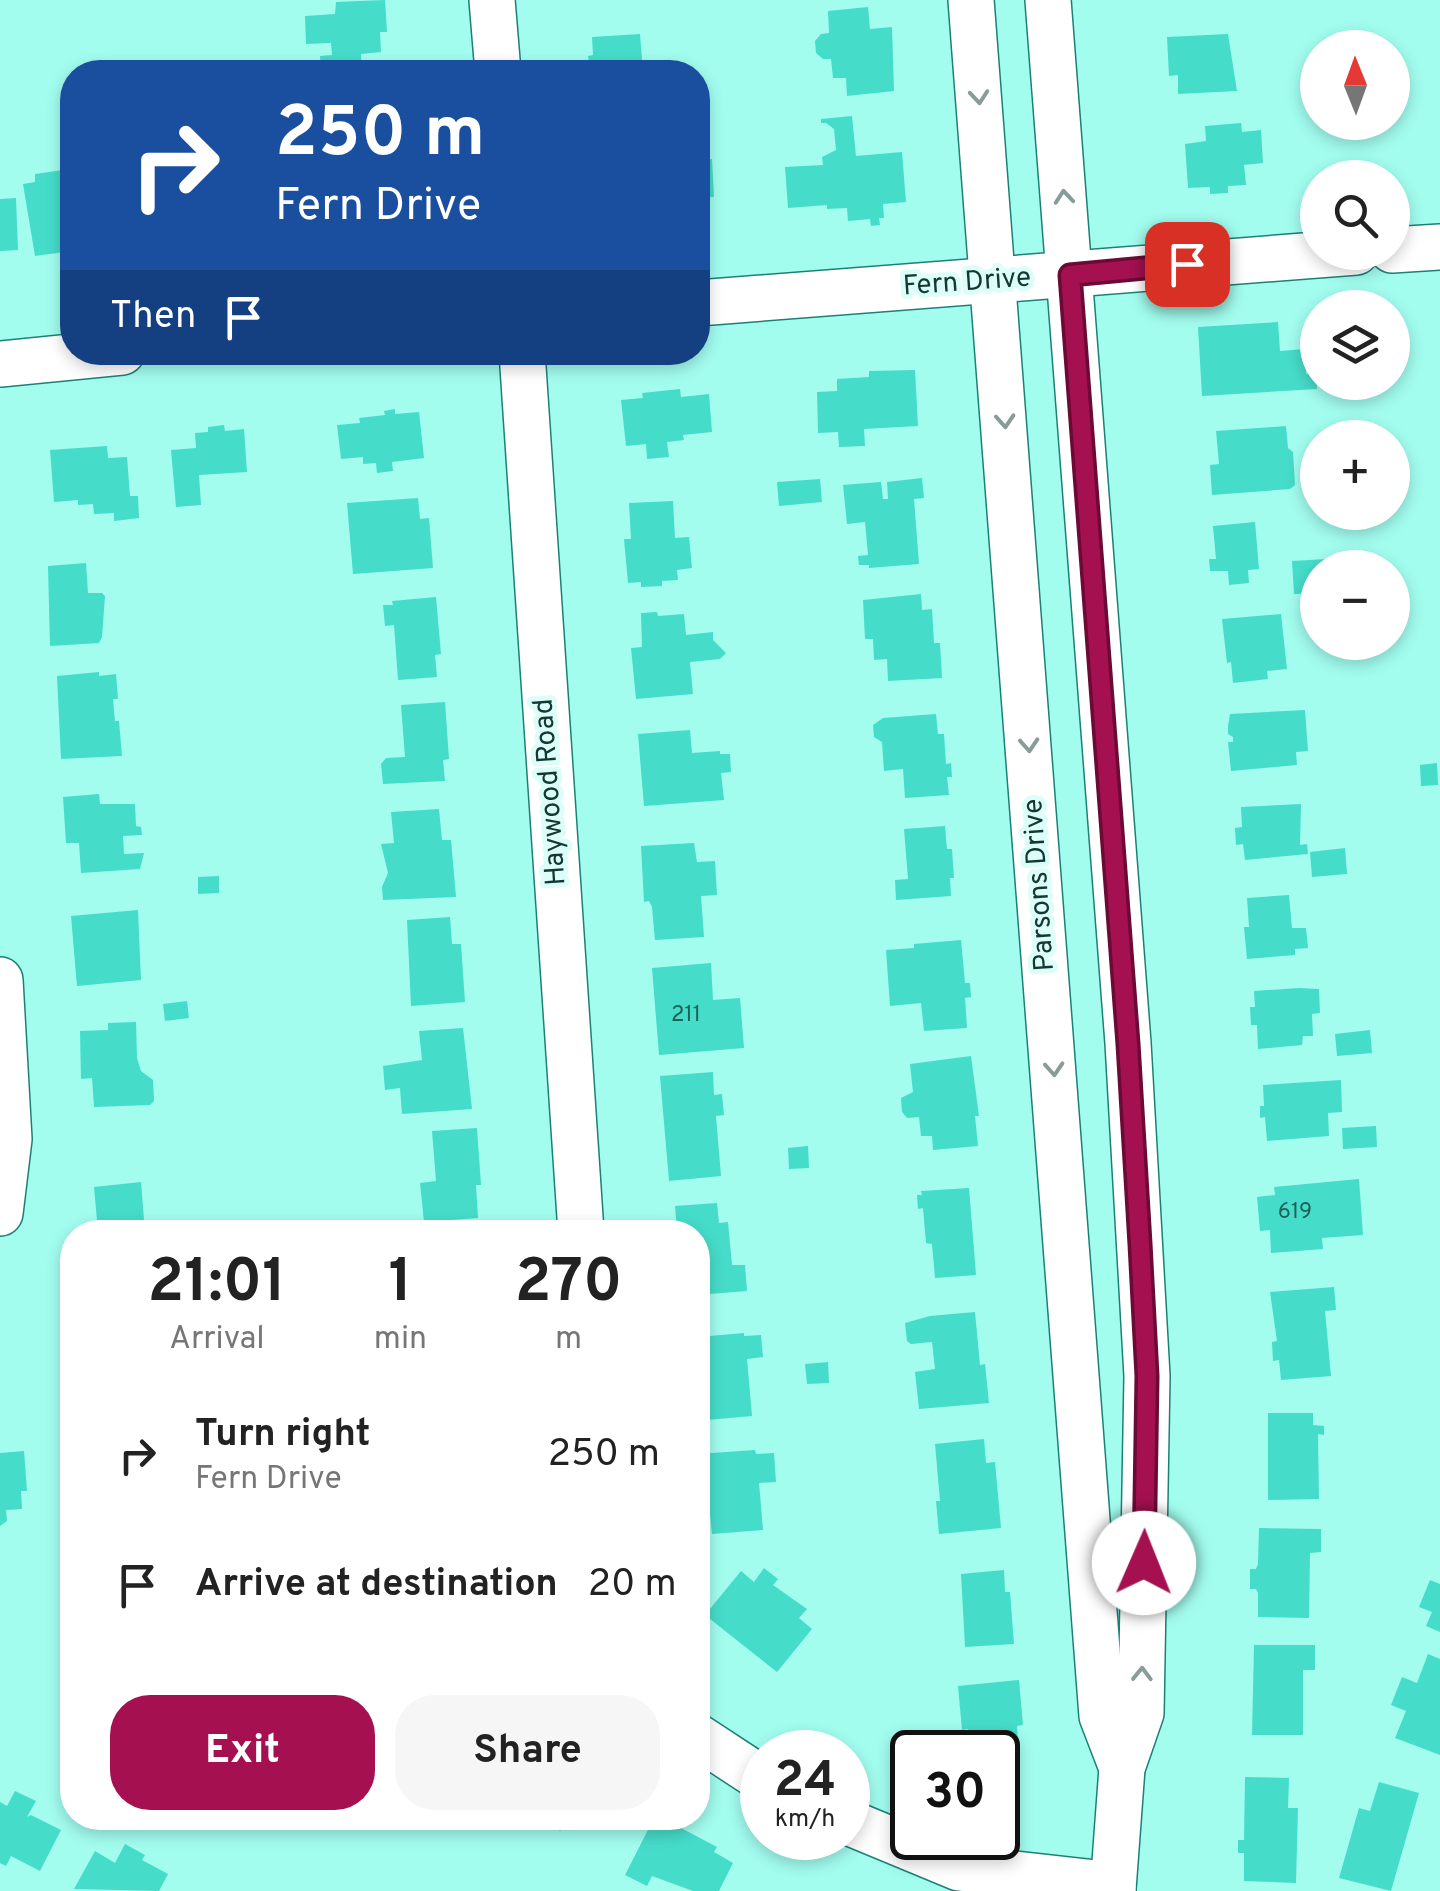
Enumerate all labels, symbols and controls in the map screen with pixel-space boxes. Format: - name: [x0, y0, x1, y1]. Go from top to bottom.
- north arrow: [1300, 30, 1410, 140]
- map controls: [1300, 30, 1410, 660]
- one-way arrow: [968, 90, 989, 106]
- text: 250 m: [275, 92, 485, 181]
- icon: right: [110, 100, 240, 230]
- button: search: [1300, 160, 1410, 270]
- text: Fern Drive: [275, 179, 481, 236]
- one-way arrow: [1054, 188, 1075, 204]
- pin: [1145, 222, 1230, 307]
- icon: arrive: [1160, 237, 1215, 292]
- street label: Fern Drive: [902, 261, 1032, 305]
- icon: arrive: [216, 290, 271, 345]
- button: layers: [1300, 290, 1410, 400]
- text: Then: [110, 293, 196, 342]
- one-way arrow: [993, 414, 1015, 430]
- button: +: [1300, 420, 1410, 530]
- button: −: [1300, 550, 1410, 660]
- street label: Haywood Road: [527, 697, 575, 887]
- one-way arrow: [1018, 738, 1040, 754]
- street label: Parsons Drive: [1016, 797, 1064, 973]
- house number: 211: [671, 1002, 701, 1029]
- one-way arrow: [1043, 1062, 1064, 1078]
- house number: 619: [1278, 1199, 1312, 1226]
- text: 21:01: [148, 1247, 286, 1323]
- text: 1: [388, 1247, 412, 1323]
- text: 270: [515, 1247, 622, 1323]
- text: Arrival: [169, 1320, 265, 1360]
- text: min: [374, 1320, 427, 1360]
- text: m: [555, 1320, 582, 1360]
- text: Turn right: [195, 1411, 370, 1460]
- icon: right: [110, 1428, 165, 1483]
- text: 250 m: [548, 1431, 660, 1480]
- text: Fern Drive: [195, 1460, 342, 1500]
- position arrow: [1092, 1511, 1196, 1615]
- icon: arrive: [110, 1558, 165, 1613]
- text: Arrive at destination: [195, 1561, 558, 1610]
- text: 20 m: [588, 1561, 677, 1610]
- one-way arrow: [1131, 1665, 1153, 1680]
- button: Exit: [110, 1695, 375, 1810]
- button: Share: [395, 1695, 660, 1810]
- speed limit sign: 30: [890, 1730, 1020, 1860]
- text: 24: [774, 1751, 836, 1814]
- text: km/h: [775, 1804, 835, 1836]

